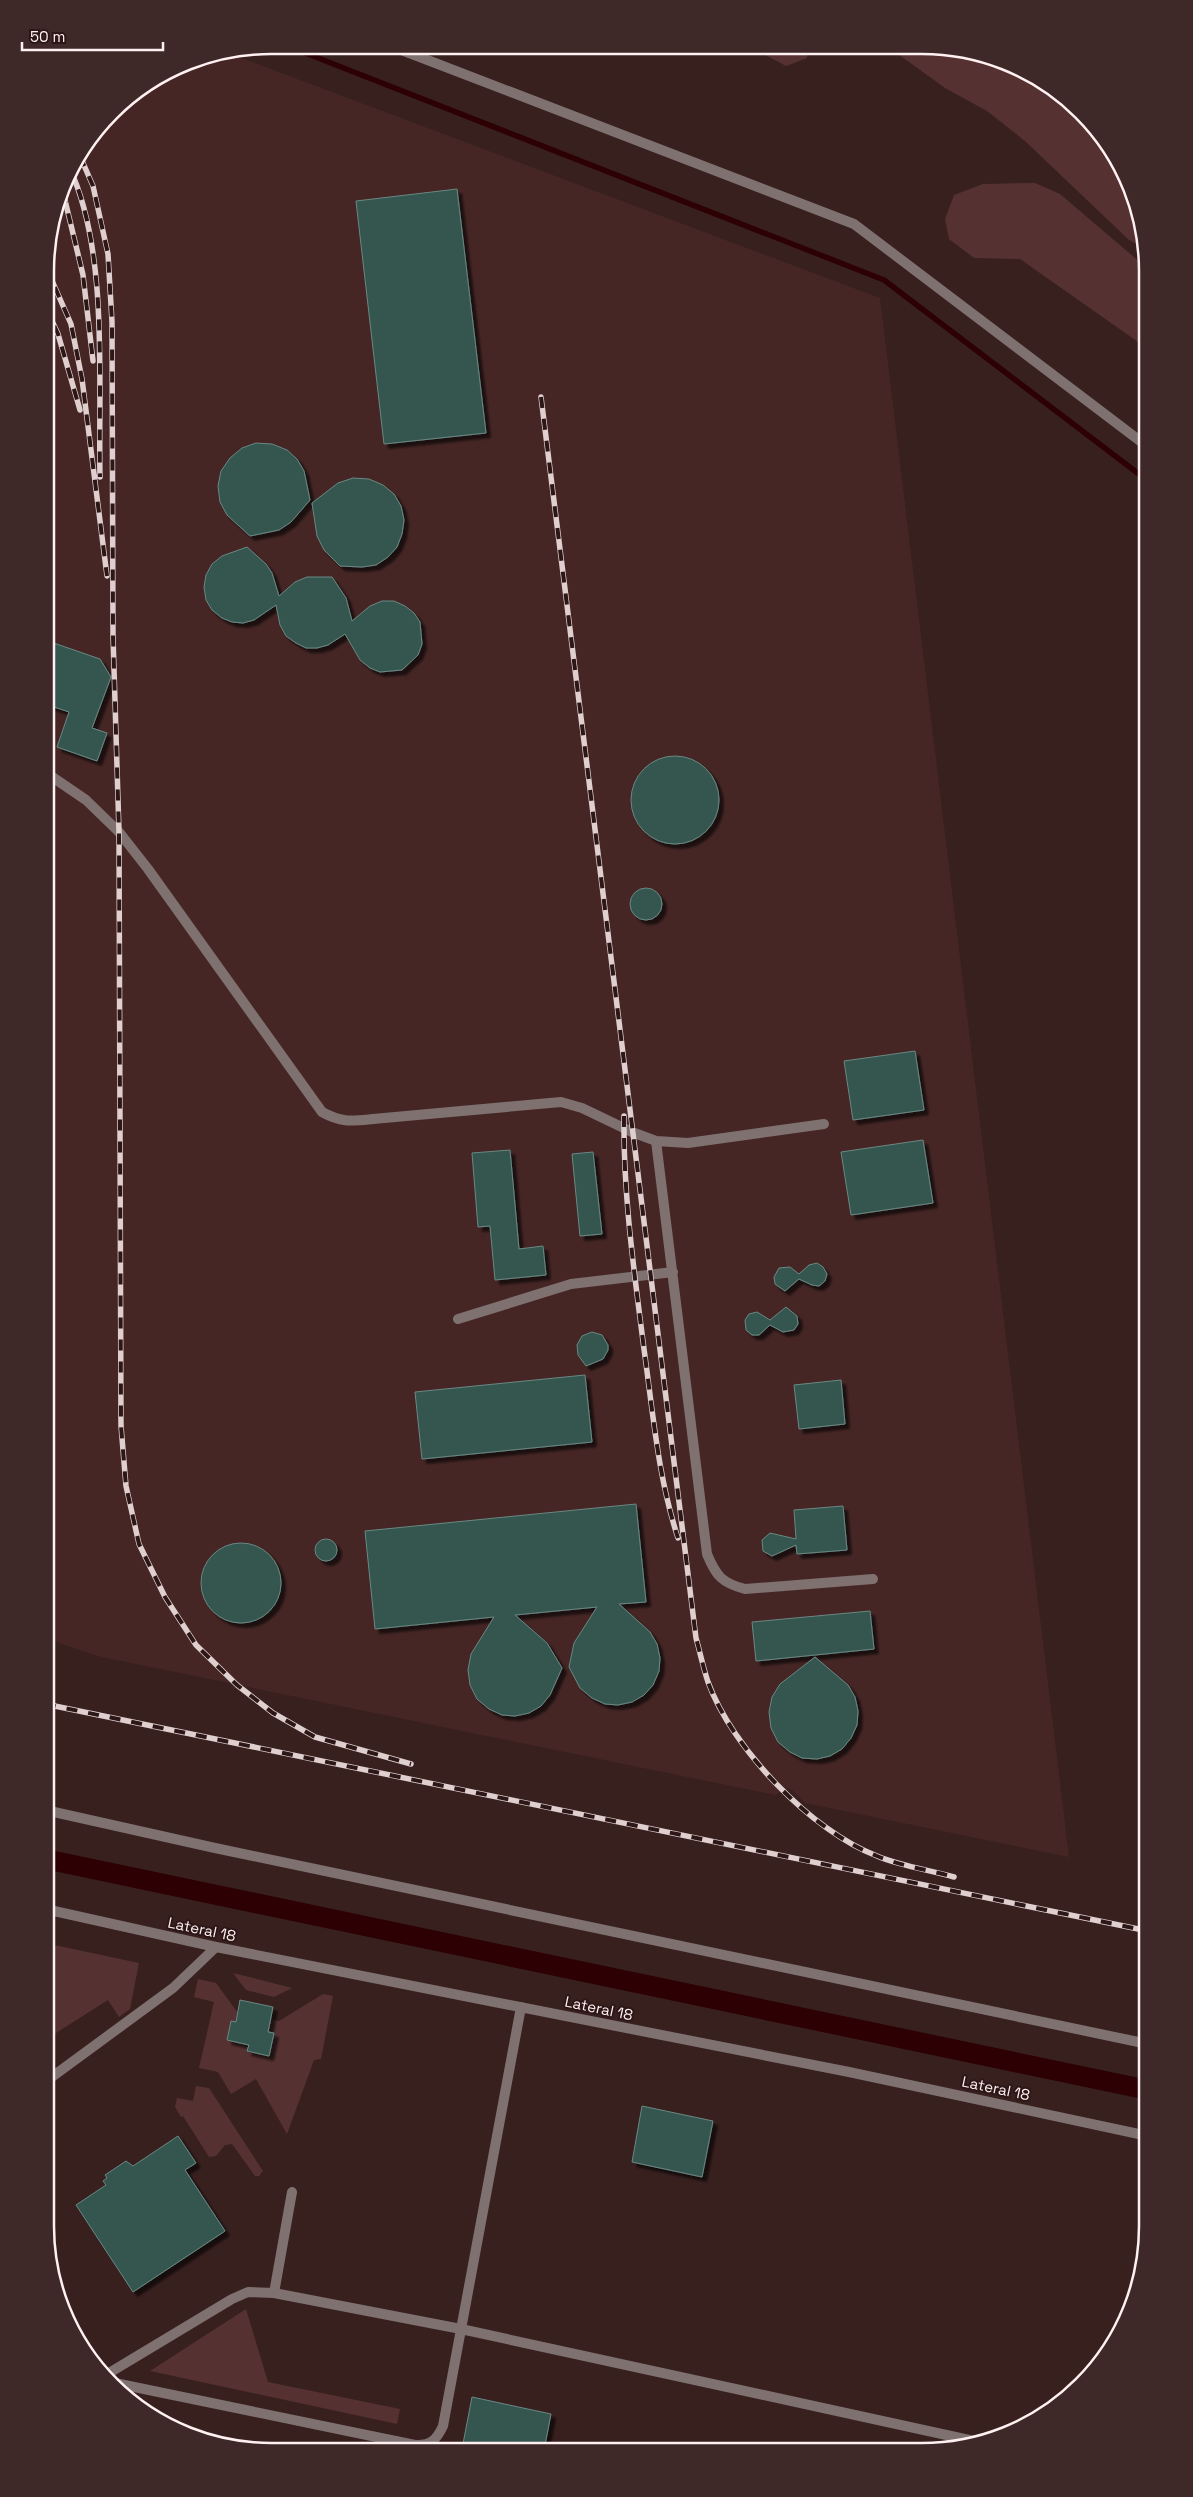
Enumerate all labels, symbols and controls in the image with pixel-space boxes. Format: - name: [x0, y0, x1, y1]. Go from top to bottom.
- scale bar: [22, 20, 164, 52]
- text: 50 m: [30, 27, 65, 46]
- street label: Lateral 18: [166, 1913, 238, 1945]
- street label: Lateral 18: [563, 1992, 635, 2024]
- street label: Lateral 18: [960, 2072, 1032, 2104]

